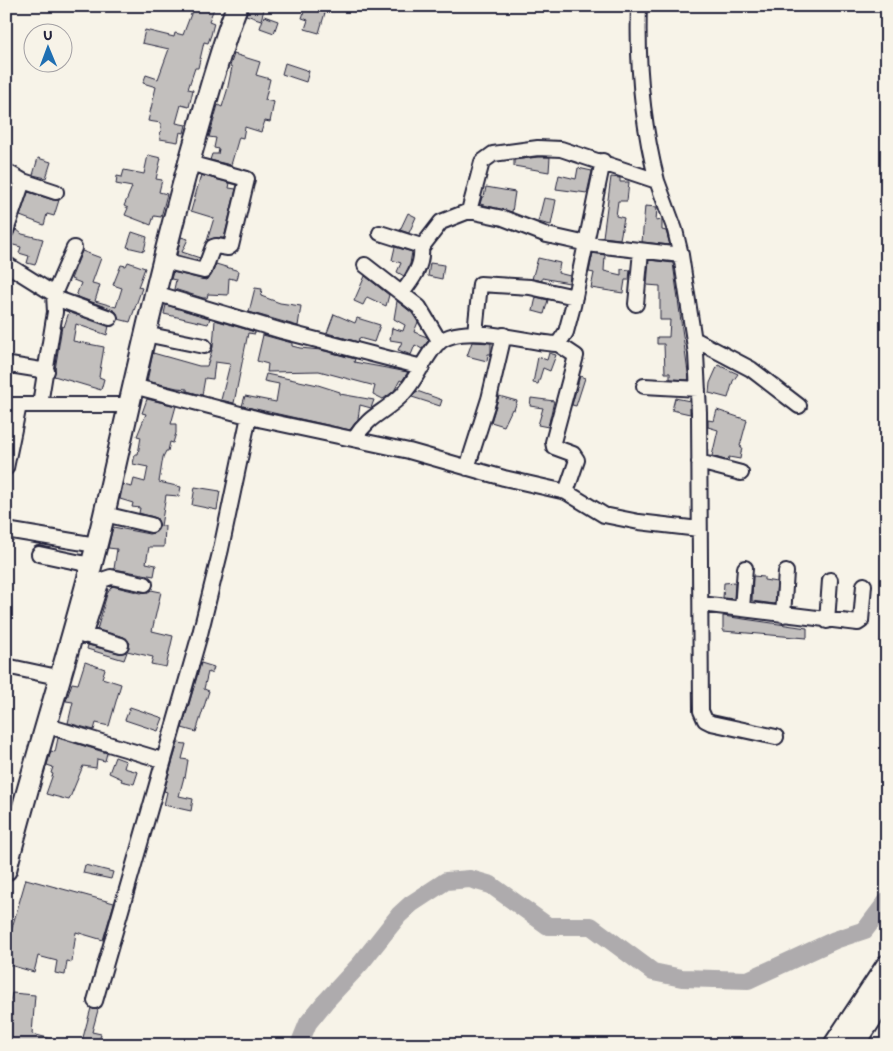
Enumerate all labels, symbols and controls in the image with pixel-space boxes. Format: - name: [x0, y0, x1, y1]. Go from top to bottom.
- north arrow: [22, 22, 72, 72]
- text: U: [43, 27, 53, 44]

